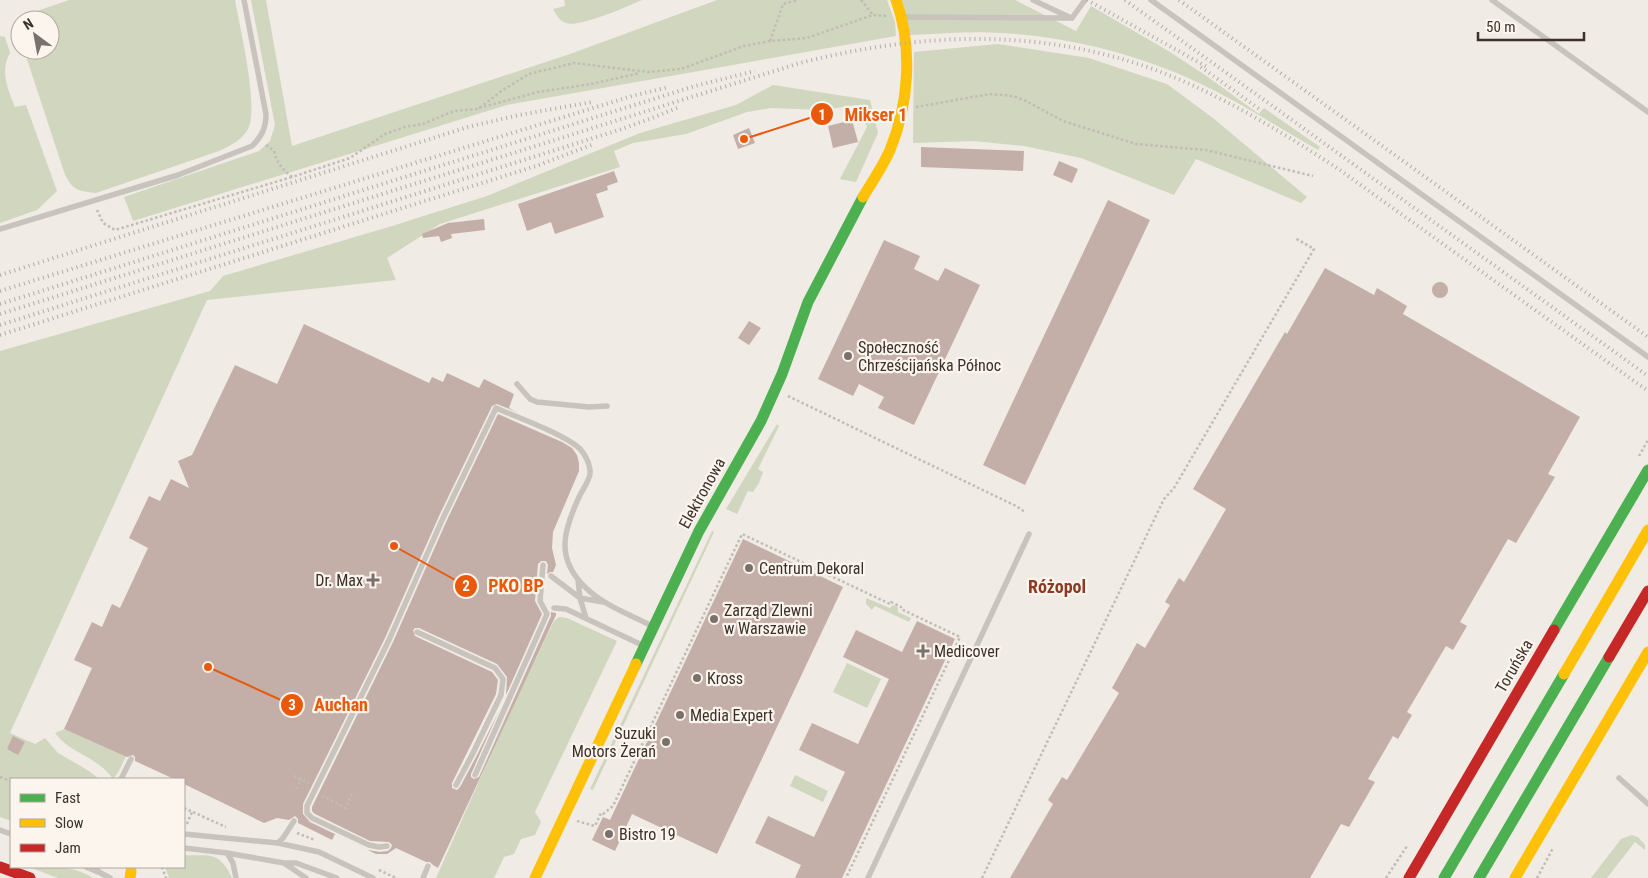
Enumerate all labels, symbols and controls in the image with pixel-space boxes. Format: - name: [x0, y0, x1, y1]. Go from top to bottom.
- north arrow: [10, 10, 60, 60]
- scale bar: [1478, 10, 1584, 42]
- text: N: [20, 15, 36, 33]
- text: 50 m: [1486, 18, 1516, 36]
- callout: Mikser 1: [810, 98, 917, 131]
- text: Mikser 1: [845, 104, 907, 125]
- text: 1: [818, 106, 826, 124]
- place label: Społeczność Chrześcijańska Północ: [858, 338, 1001, 375]
- marker: Społeczność Chrześcijańska Północ: [842, 350, 854, 362]
- street label: Elektronowa: [675, 454, 729, 532]
- place label: Centrum Dekoral: [759, 559, 864, 578]
- marker: Centrum Dekoral: [743, 562, 755, 574]
- callout: PKO BP: [453, 570, 554, 603]
- place label: Dr. Max: [315, 571, 363, 590]
- marker: Dr. Max: [367, 574, 379, 586]
- text: PKO BP: [488, 575, 544, 596]
- district label: Różopol: [1028, 576, 1086, 597]
- text: 2: [462, 577, 470, 595]
- place label: Zarząd Zlewni w Warszawie: [724, 601, 813, 638]
- marker: Zarząd Zlewni w Warszawie: [708, 613, 720, 625]
- street label: Toruńska: [1491, 636, 1537, 696]
- place label: Medicover: [934, 642, 1000, 661]
- marker: Medicover: [916, 644, 930, 658]
- place label: Kross: [707, 669, 743, 688]
- marker: Kross: [691, 672, 703, 684]
- callout: Auchan: [279, 688, 378, 721]
- text: Auchan: [314, 694, 368, 715]
- text: 3: [288, 696, 296, 714]
- place label: Media Expert: [690, 706, 773, 725]
- marker: Media Expert: [674, 709, 686, 721]
- place label: Suzuki Motors Żerań: [572, 724, 656, 761]
- marker: Suzuki Motors Żerań: [660, 736, 672, 748]
- legend: [10, 778, 185, 868]
- text: Fast: [55, 789, 80, 807]
- text: Slow: [55, 814, 84, 832]
- place label: Bistro 19: [619, 825, 676, 844]
- marker: Bistro 19: [603, 828, 615, 840]
- text: Jam: [55, 839, 81, 857]

